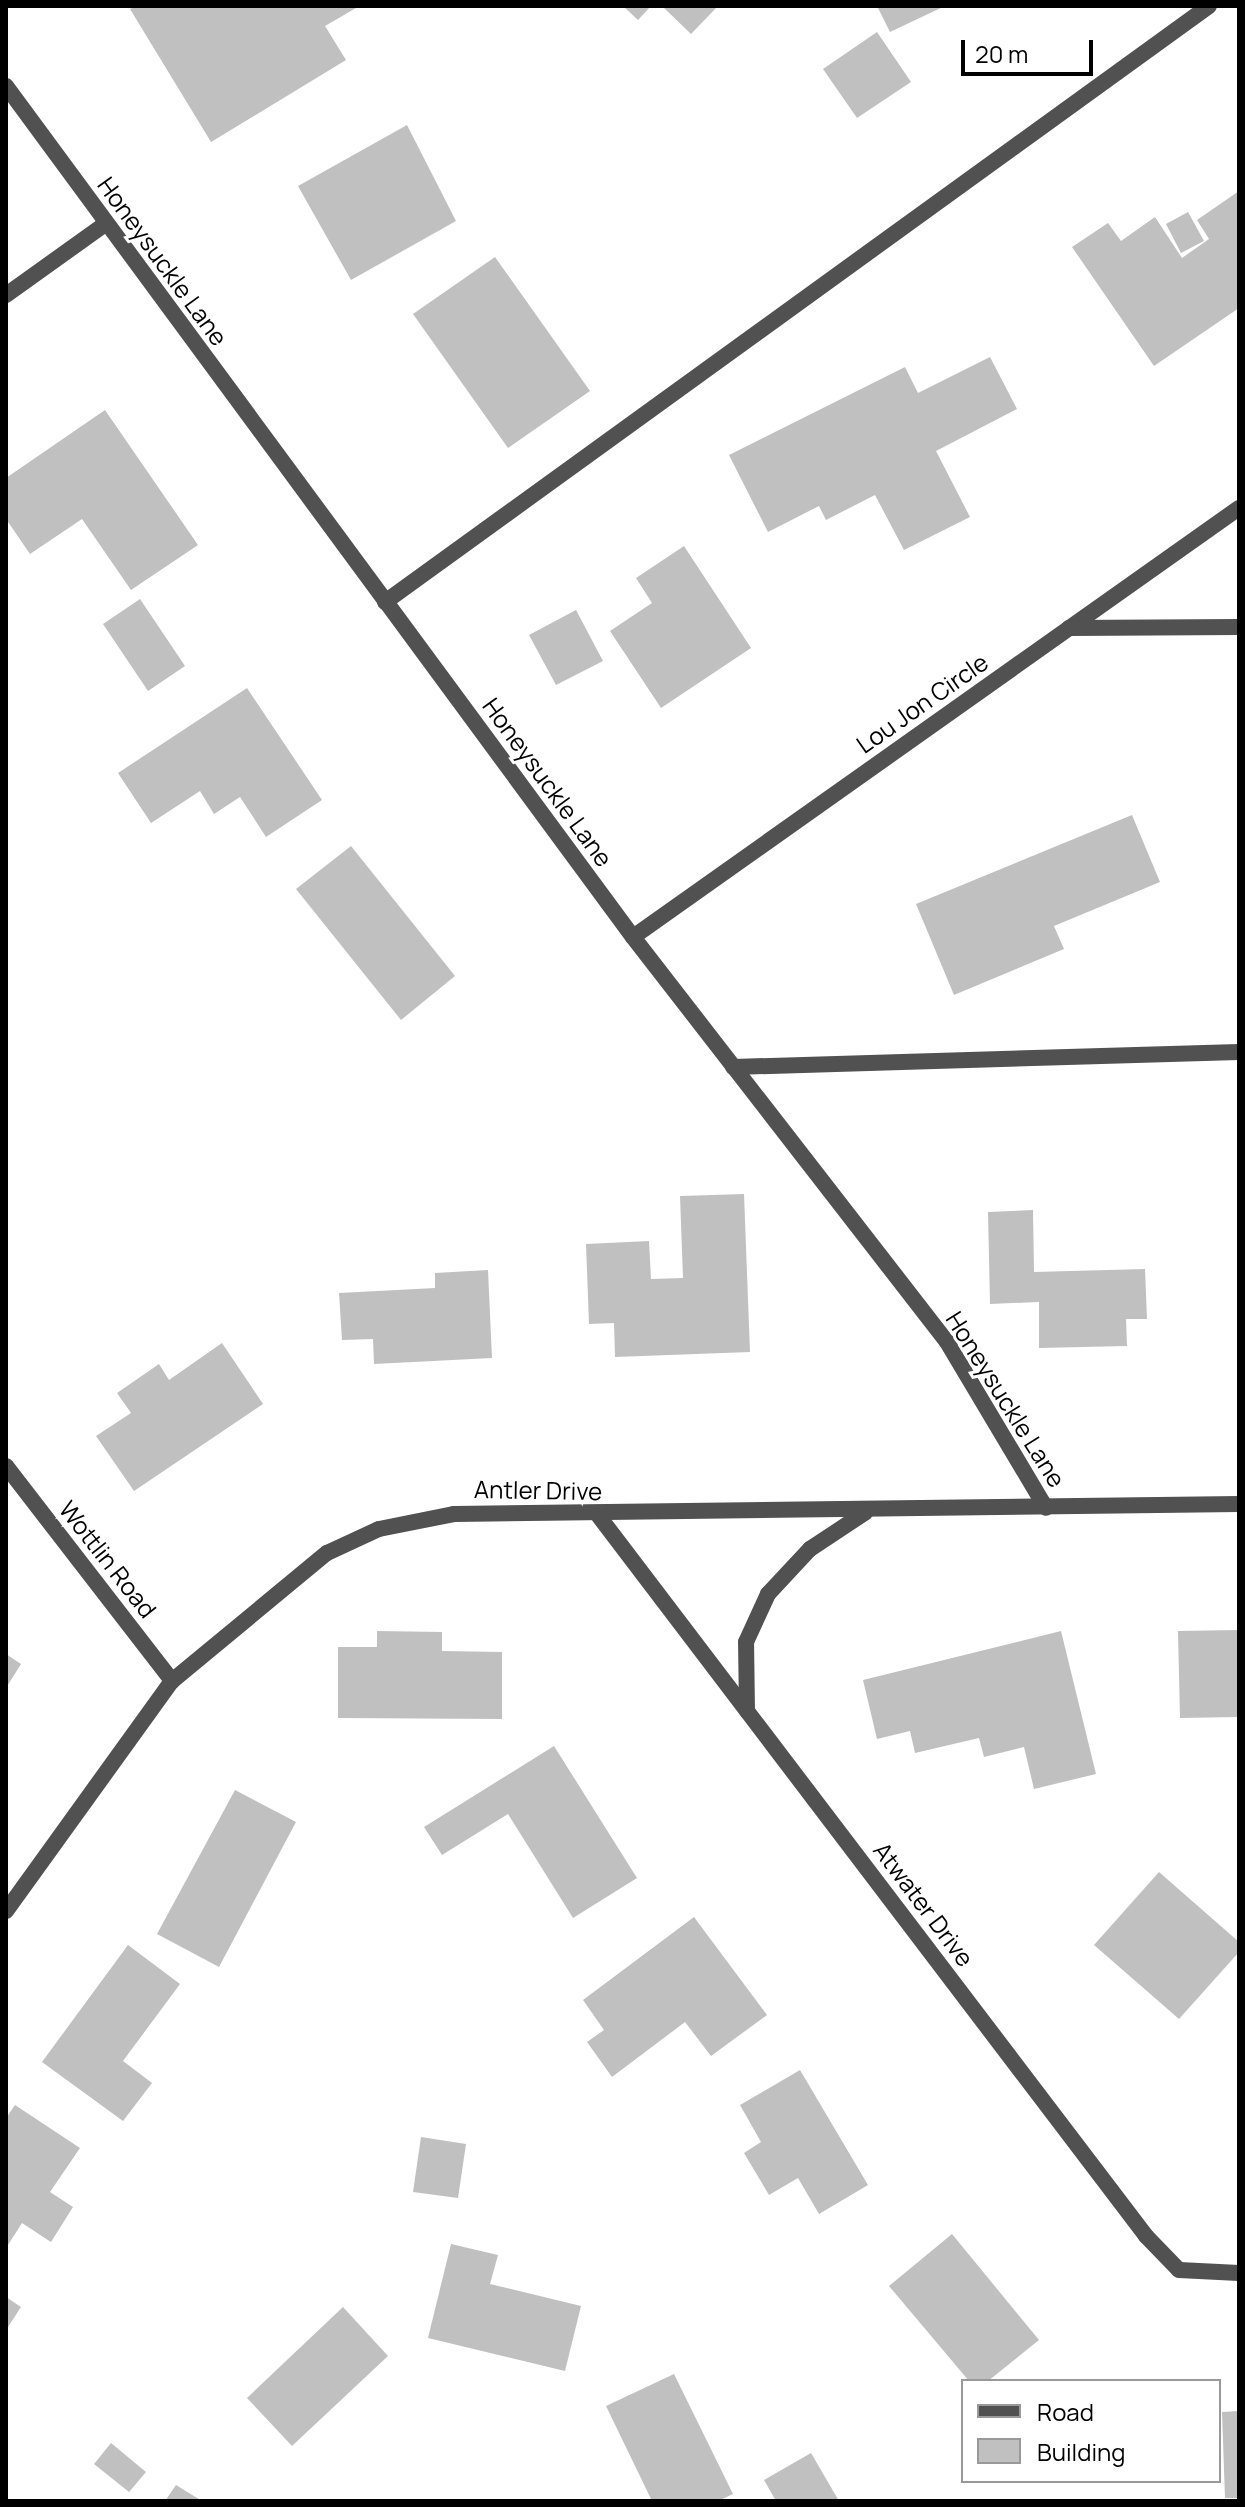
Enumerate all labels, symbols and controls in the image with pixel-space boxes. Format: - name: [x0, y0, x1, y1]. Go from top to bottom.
- scale bar: [965, 24, 1097, 74]
- text: 20 m: [975, 37, 1028, 70]
- street label: Honeysuckle Lane: [92, 171, 234, 351]
- street label: Lou Jon Circle: [851, 647, 993, 759]
- street label: Honeysuckle Lane: [477, 692, 619, 872]
- street label: Honeysuckle Lane: [940, 1306, 1072, 1492]
- street label: Antler Drive: [474, 1474, 602, 1506]
- street label: Wottlin Road: [54, 1495, 162, 1623]
- street label: Atwater Drive: [868, 1836, 980, 1972]
- legend: [961, 2379, 1221, 2483]
- text: Road: [1037, 2395, 1094, 2428]
- text: Building: [1037, 2435, 1125, 2468]

